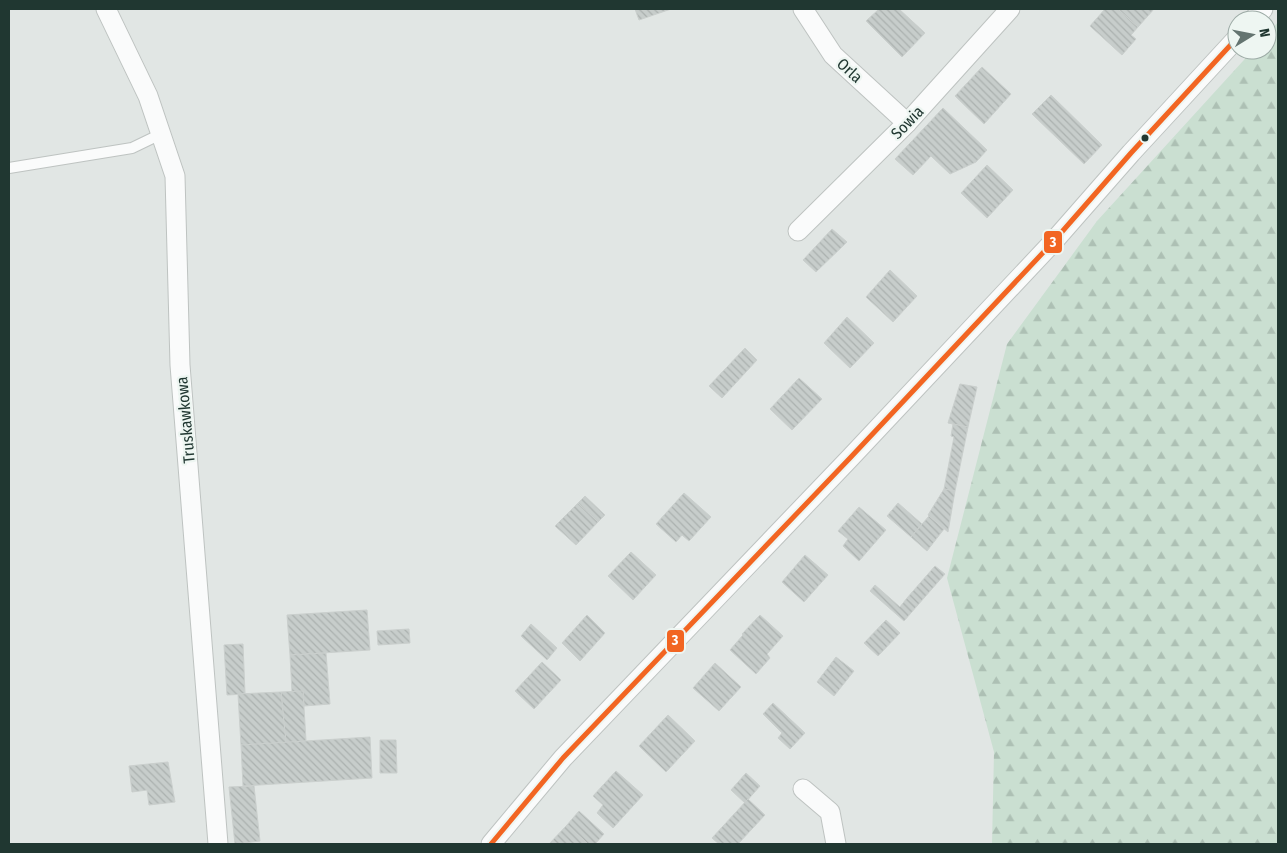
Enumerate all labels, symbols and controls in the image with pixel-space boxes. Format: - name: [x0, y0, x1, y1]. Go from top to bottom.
- north arrow: [1227, 10, 1277, 60]
- text: N: [1255, 27, 1273, 38]
- street label: Orla: [833, 54, 866, 87]
- street label: Sowia: [887, 102, 928, 143]
- unlabelled marker: [1140, 133, 1150, 143]
- line badge: 3: [1043, 230, 1063, 254]
- text: 3: [1049, 234, 1057, 251]
- street label: Truskawkowa: [172, 376, 199, 464]
- line badge: 3: [666, 629, 685, 653]
- text: 3: [671, 632, 679, 649]

